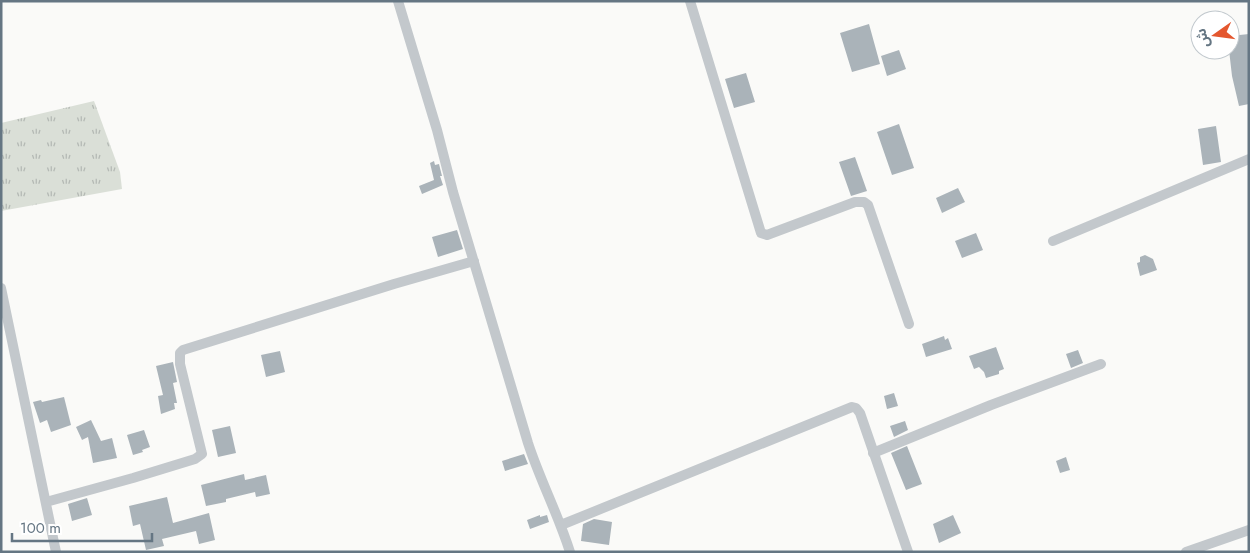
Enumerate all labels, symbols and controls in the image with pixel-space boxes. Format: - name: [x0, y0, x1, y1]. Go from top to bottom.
- north arrow: [1190, 10, 1240, 60]
- text: ش: [1190, 26, 1214, 50]
- scale bar: [12, 510, 152, 542]
- text: 100 m: [20, 517, 61, 539]

